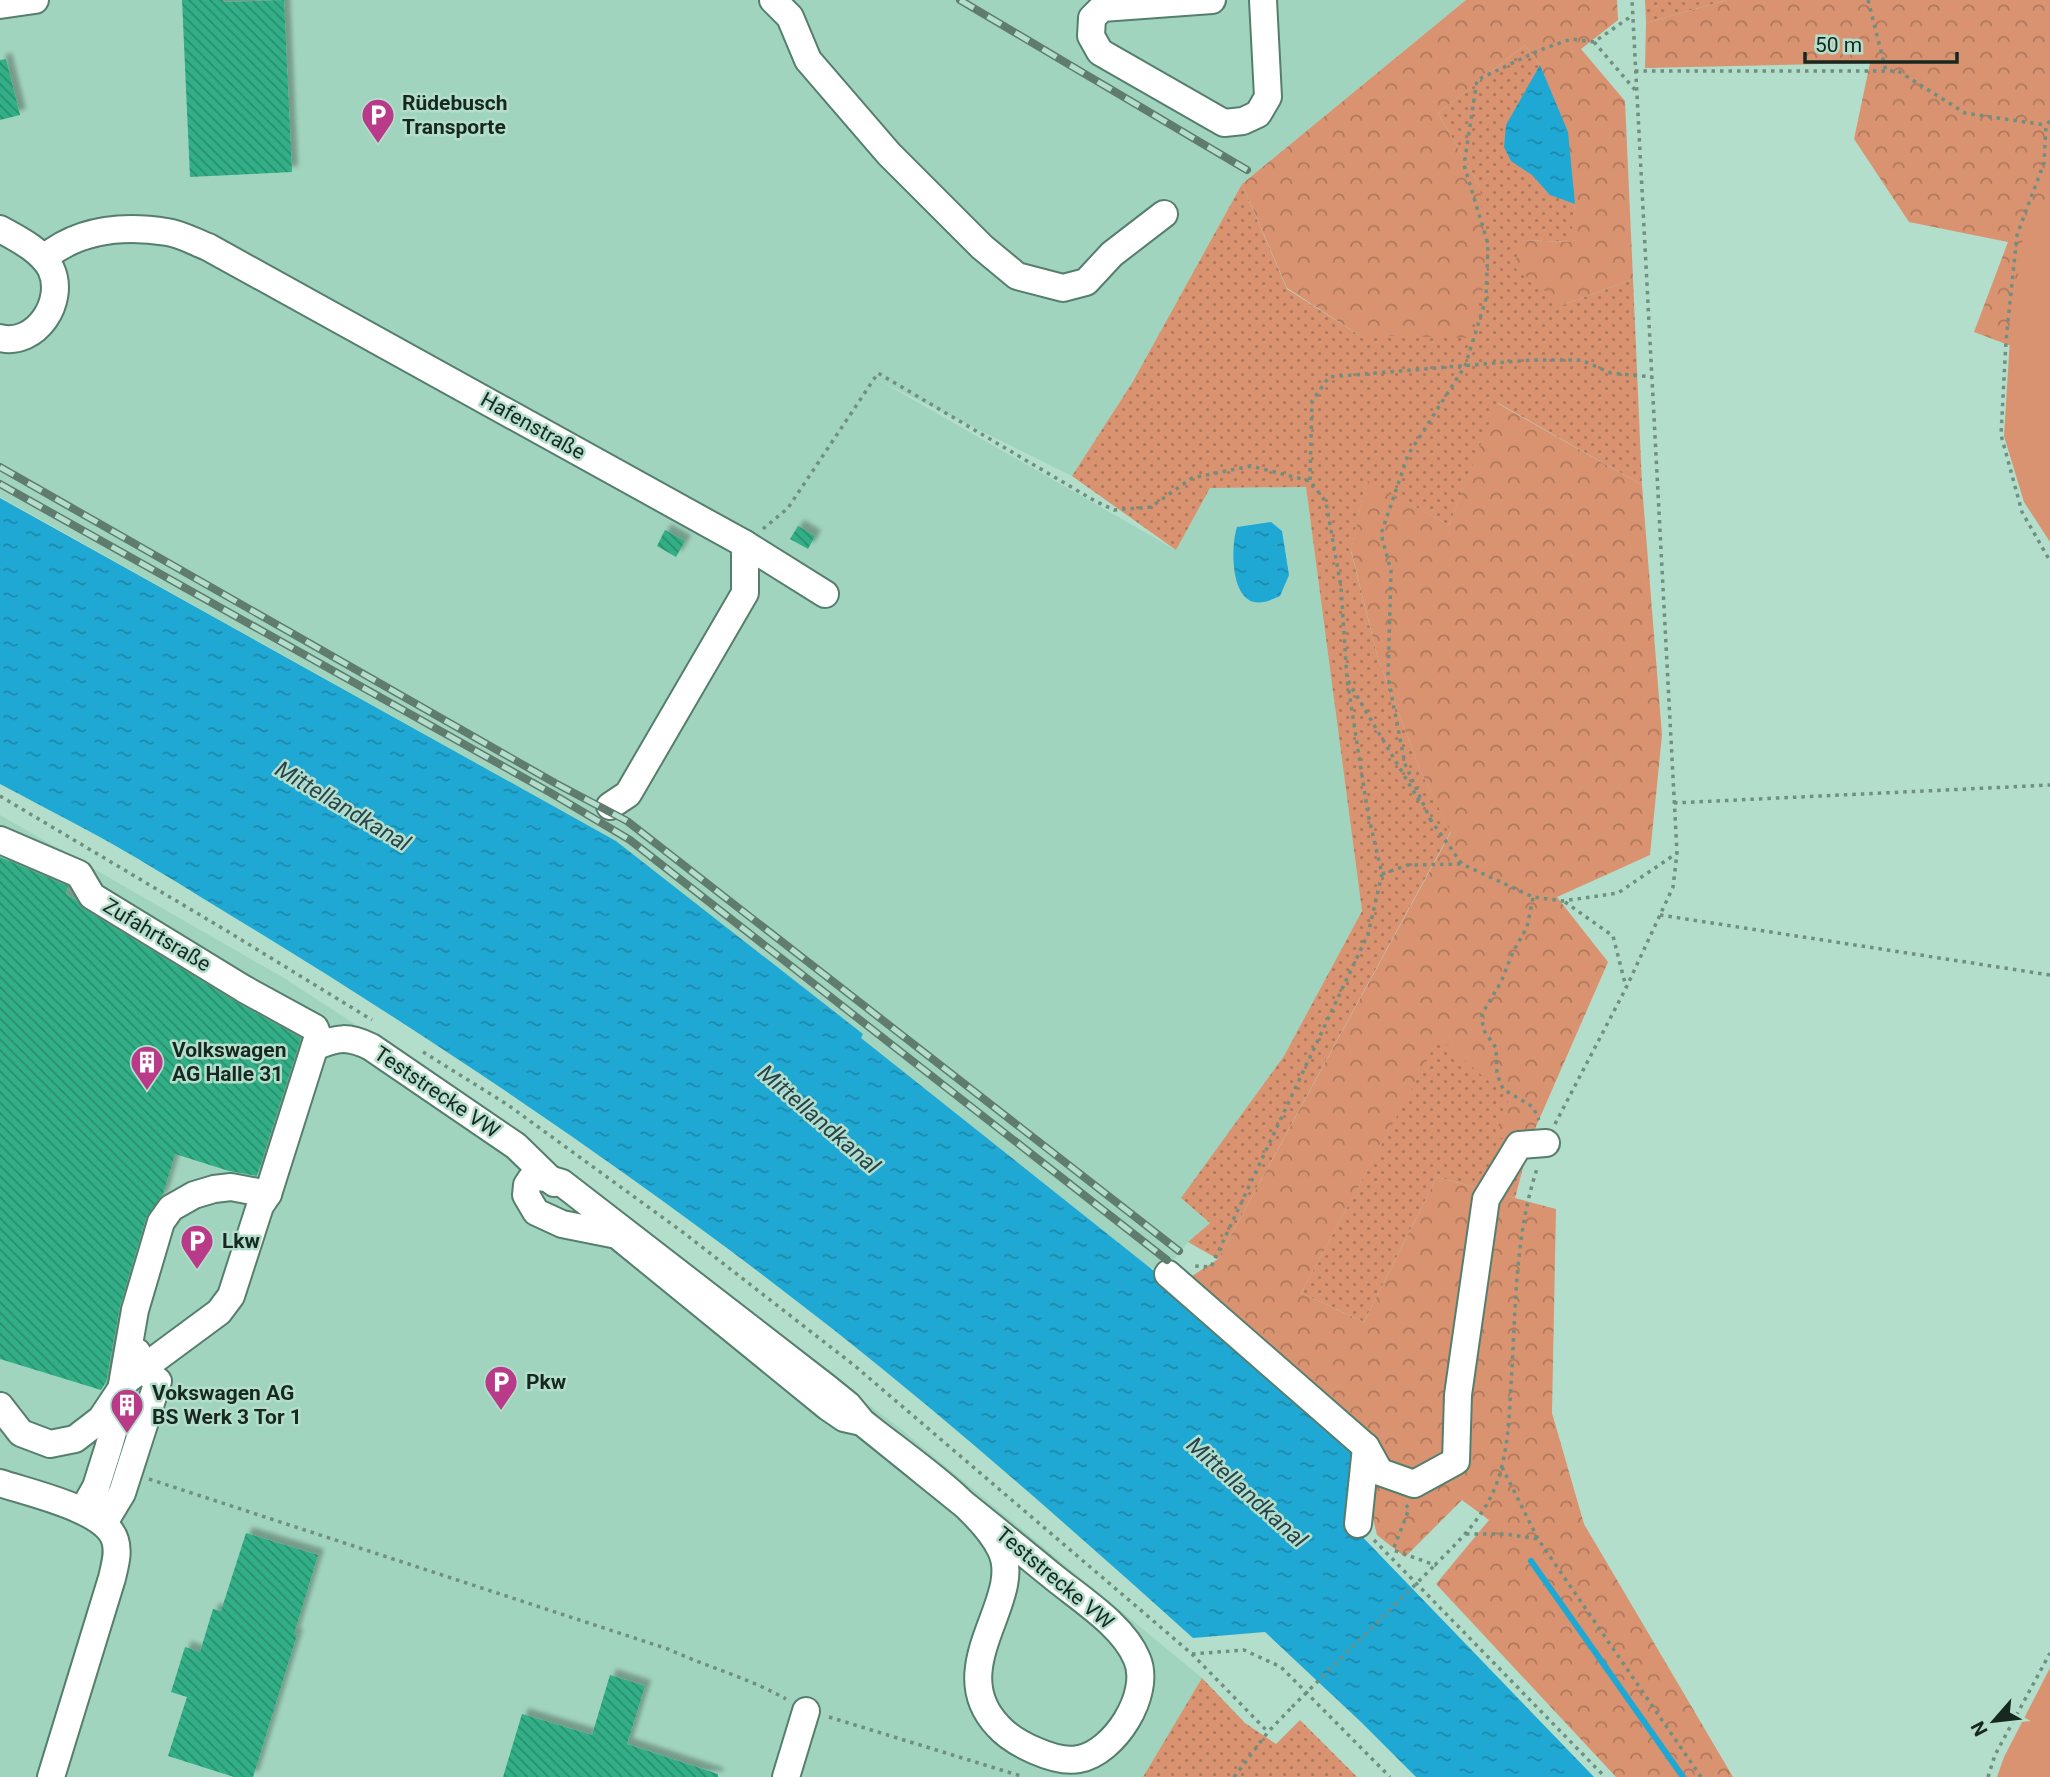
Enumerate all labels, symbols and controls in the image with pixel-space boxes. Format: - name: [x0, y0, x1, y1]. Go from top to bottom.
- scale bar: [1805, 21, 1957, 65]
- text: 50 m: [1815, 33, 1862, 57]
- place label: Rüdebusch Transporte: [402, 91, 507, 139]
- parking icon: Rüdebusch Transporte: [359, 96, 397, 145]
- street label: Hafenstraße: [477, 387, 589, 465]
- water label: Mittellandkanal: [270, 756, 416, 858]
- street label: Zufahrtsraße: [99, 893, 215, 977]
- place label: Volkswagen AG Halle 31: [172, 1038, 286, 1086]
- street label: Teststrecke VW: [370, 1041, 504, 1143]
- building icon: Volkswagen AG Halle 31: [128, 1043, 166, 1092]
- water label: Mittellandkanal: [752, 1059, 886, 1180]
- parking icon: Lkw: [178, 1222, 216, 1271]
- place label: Lkw: [222, 1229, 261, 1253]
- parking icon: Pkw: [482, 1363, 520, 1412]
- place label: Pkw: [526, 1370, 567, 1394]
- place label: Vokswagen AG BS Werk 3 Tor 1: [152, 1381, 302, 1429]
- building icon: Vokswagen AG BS Werk 3 Tor 1: [108, 1386, 146, 1435]
- water label: Mittellandkanal: [1181, 1431, 1313, 1554]
- street label: Teststrecke VW: [991, 1522, 1119, 1634]
- north arrow: [1959, 1686, 2029, 1756]
- text: N: [1966, 1717, 1993, 1740]

